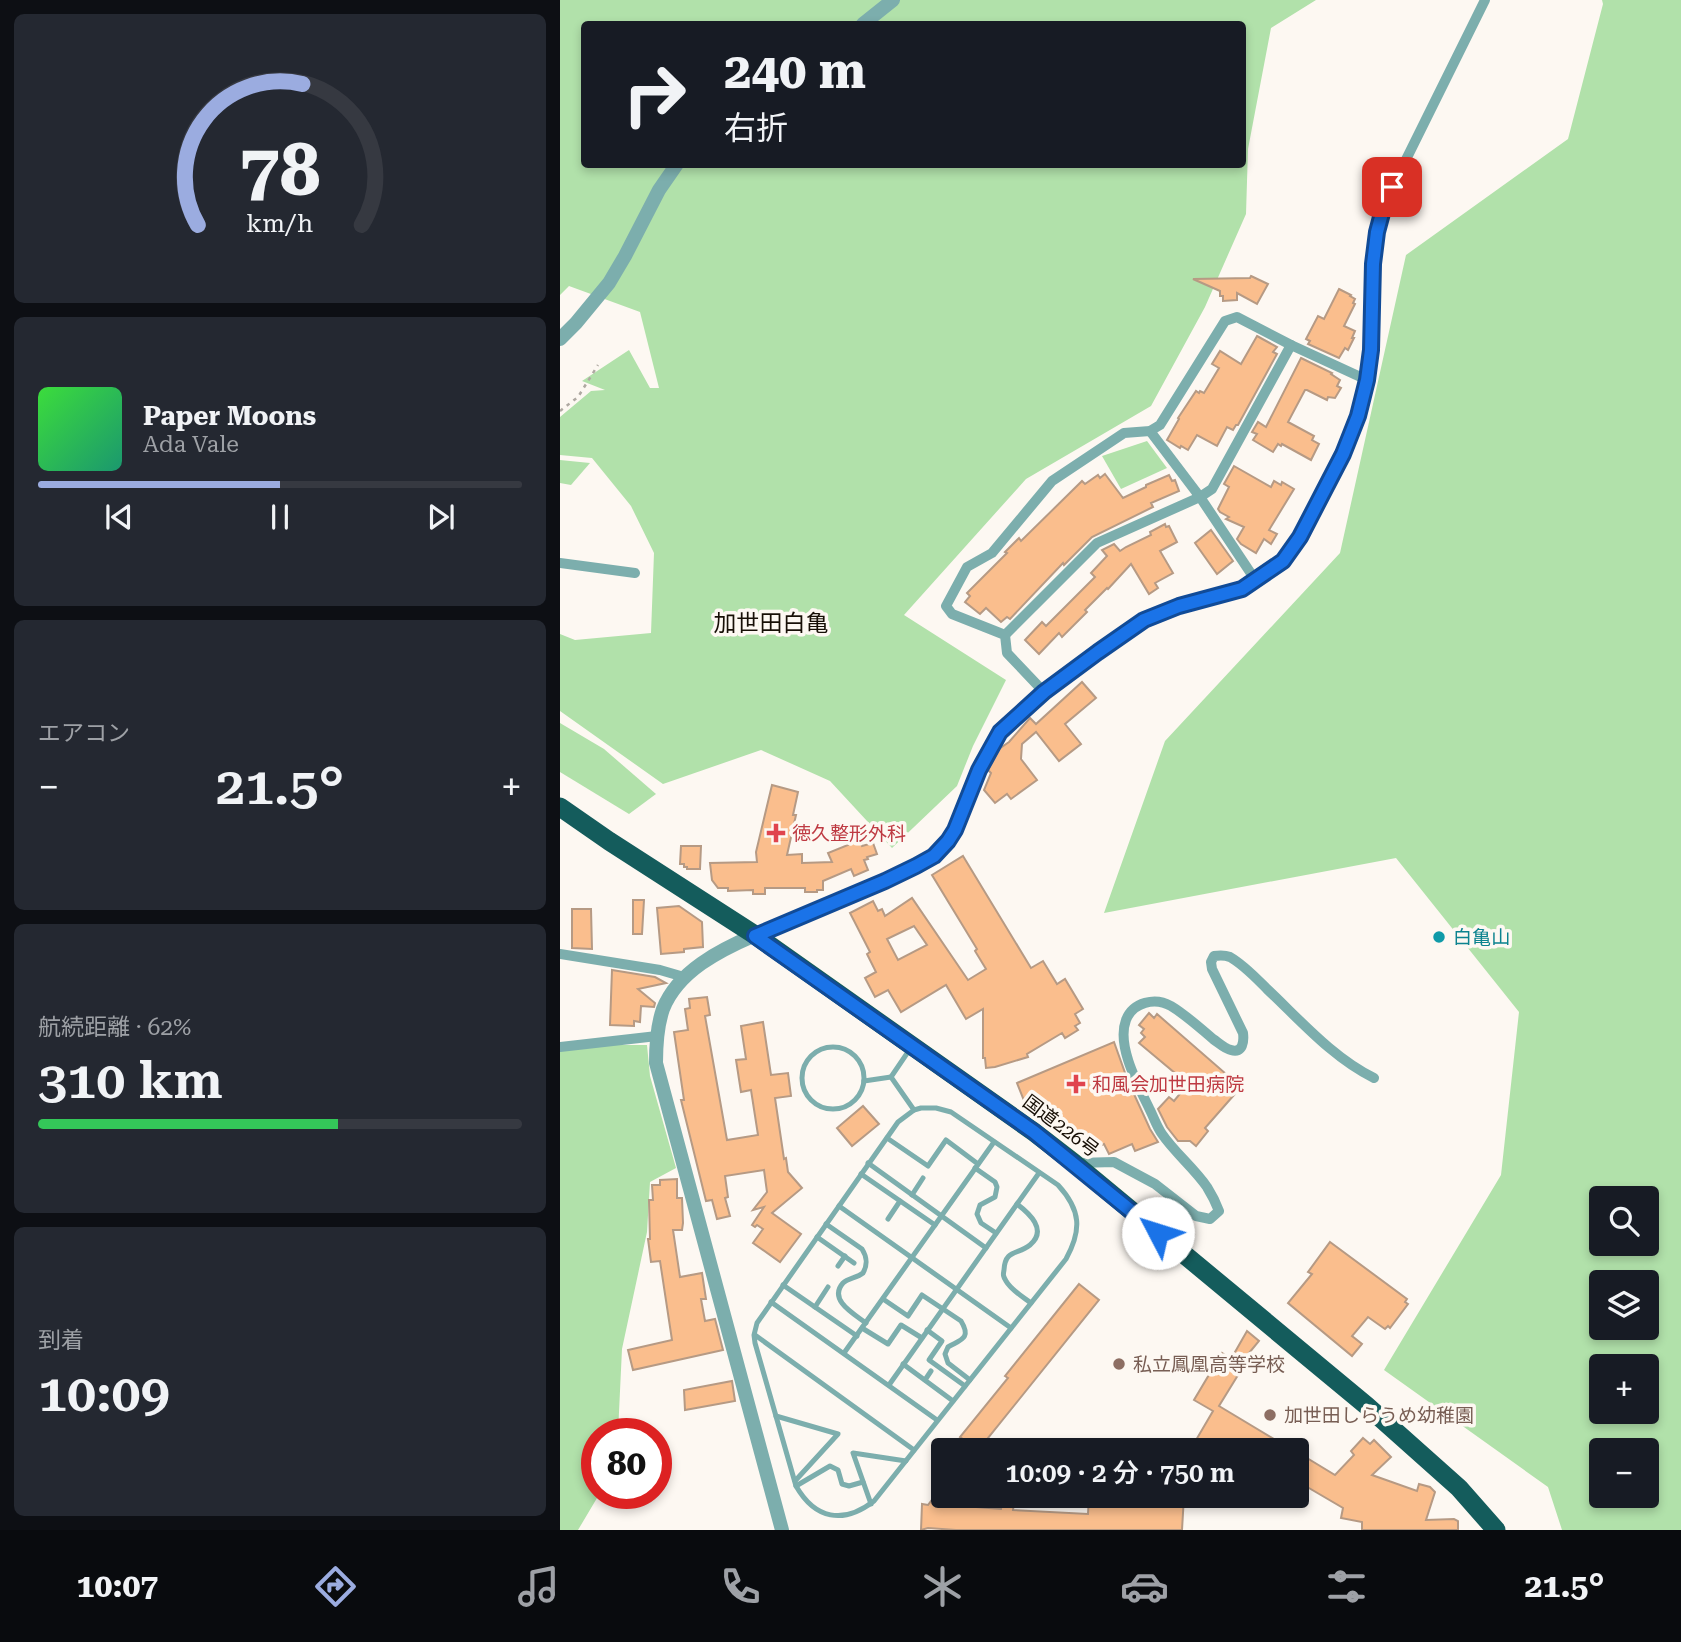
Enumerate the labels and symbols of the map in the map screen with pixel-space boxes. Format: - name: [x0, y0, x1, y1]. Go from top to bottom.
- pin: [1362, 157, 1422, 217]
- district label: 加世田白亀: [714, 610, 829, 637]
- place label: 徳久整形外科: [792, 822, 906, 845]
- marker: 徳久整形外科: [766, 823, 786, 843]
- place label: 白亀山: [1453, 926, 1510, 949]
- marker: 白亀山: [1431, 929, 1447, 945]
- place label: 和風会加世田病院: [1092, 1073, 1244, 1096]
- marker: 和風会加世田病院: [1066, 1074, 1086, 1094]
- street label: 国道226号: [1019, 1090, 1103, 1162]
- position arrow: [1121, 1196, 1195, 1270]
- place label: 私立鳳凰高等学校: [1133, 1353, 1285, 1376]
- marker: 私立鳳凰高等学校: [1111, 1356, 1127, 1372]
- place label: 加世田しらうめ幼稚園: [1284, 1404, 1474, 1427]
- marker: 加世田しらうめ幼稚園: [1262, 1407, 1278, 1423]
- speed limit sign: 80: [581, 1418, 672, 1509]

